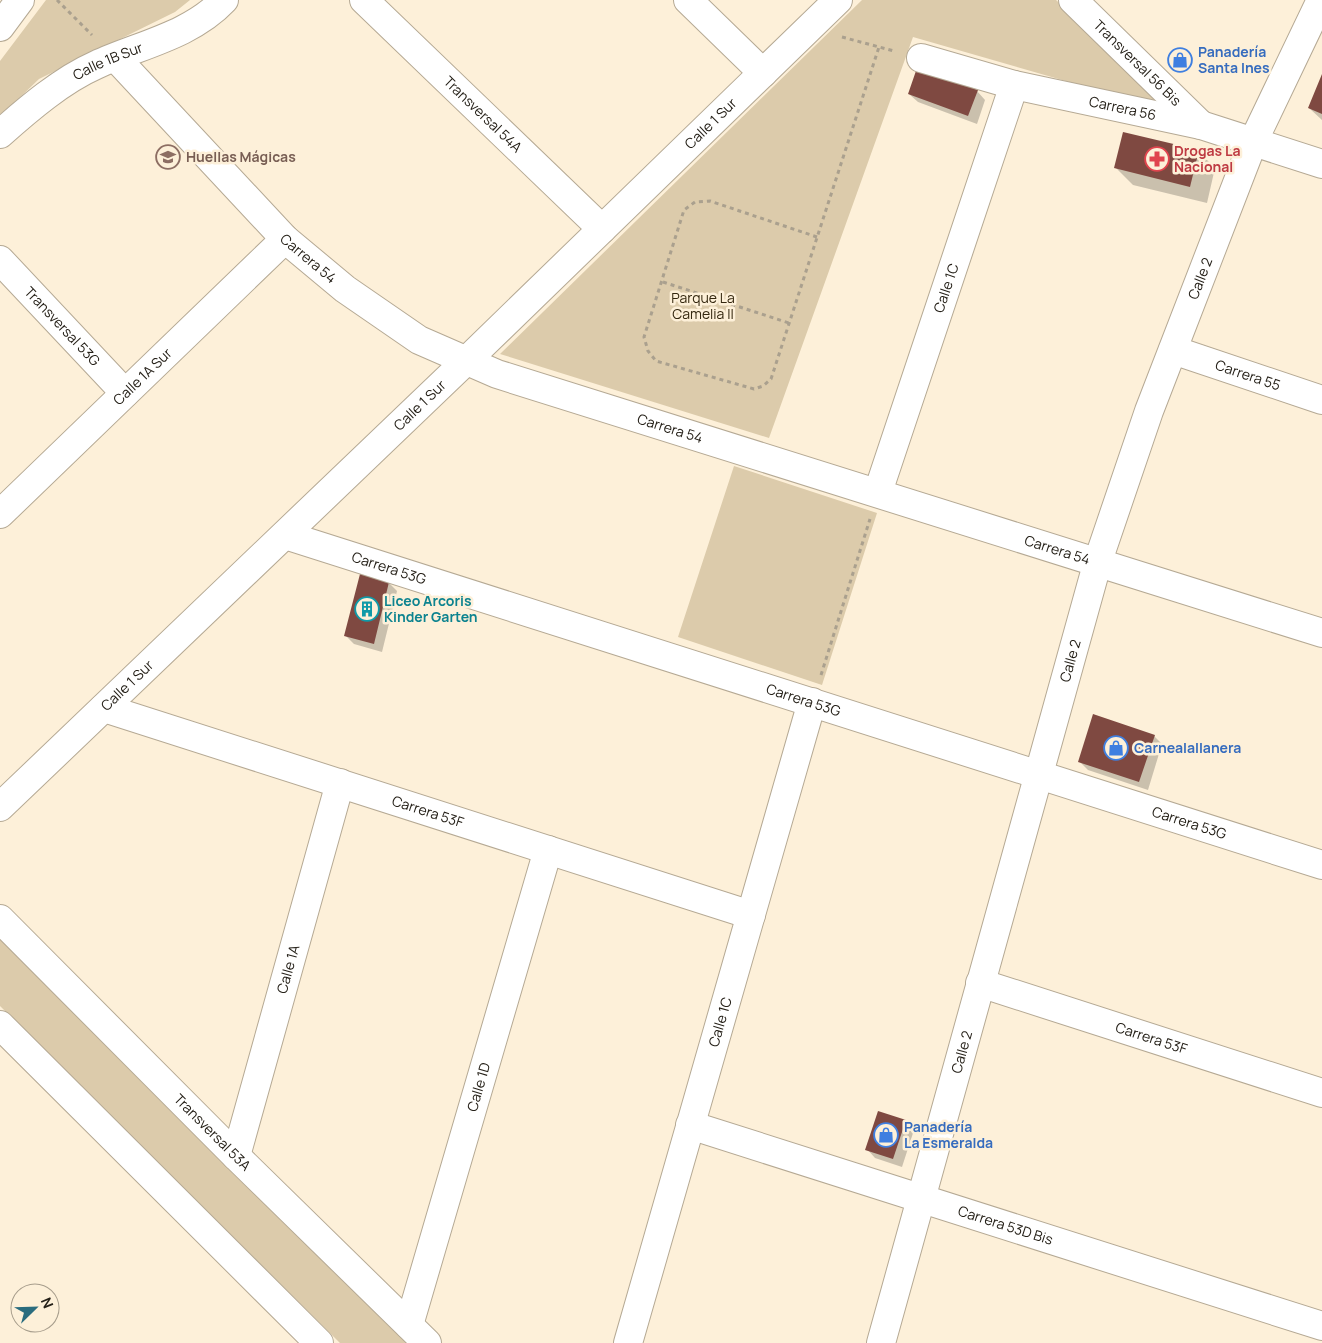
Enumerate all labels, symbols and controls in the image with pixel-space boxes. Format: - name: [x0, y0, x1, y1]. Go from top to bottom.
- street label: Transversal 56 Bis: [1090, 15, 1186, 110]
- street label: Calle 1B Sur: [69, 37, 145, 84]
- place label: Panadería Santa Ines: [1198, 42, 1270, 77]
- shop icon: Panadería Santa Ines: [1167, 47, 1193, 73]
- street label: Transversal 54A: [440, 72, 527, 156]
- street label: Carrera 56: [1088, 91, 1158, 124]
- street label: Calle 1 Sur: [680, 93, 741, 153]
- place label: Drogas La Nacional: [1174, 141, 1241, 176]
- school or university icon: Huellas Mágicas: [155, 144, 181, 170]
- pharmacy icon: Drogas La Nacional: [1144, 146, 1170, 172]
- place label: Huellas Mágicas: [186, 147, 296, 166]
- street label: Carrera 54: [277, 229, 341, 287]
- street label: Calle 2: [1183, 255, 1216, 302]
- street label: Calle 1C: [929, 261, 963, 315]
- street label: Transversal 53G: [21, 282, 105, 370]
- park label: Parque La Camelia II: [671, 288, 735, 323]
- street label: Calle 1A Sur: [109, 343, 176, 409]
- street label: Carrera 55: [1213, 355, 1283, 394]
- street label: Calle 1 Sur: [389, 375, 450, 434]
- street label: Carrera 54: [635, 409, 705, 447]
- street label: Carrera 54: [1022, 530, 1093, 569]
- street label: Carrera 53G: [349, 547, 429, 588]
- place label: Liceo Arcoris Kinder Garten: [384, 591, 478, 626]
- building icon: Liceo Arcoris Kinder Garten: [354, 596, 380, 622]
- street label: Calle 2: [1055, 637, 1085, 684]
- street label: Calle 1 Sur: [97, 655, 157, 715]
- street label: Carrera 53G: [764, 679, 843, 720]
- shop icon: Carnealallanera: [1103, 735, 1129, 761]
- place label: Carnealallanera: [1134, 738, 1241, 757]
- street label: Carrera 53F: [390, 791, 466, 831]
- street label: Carrera 53G: [1150, 802, 1229, 843]
- street label: Calle 1A: [272, 942, 303, 995]
- street label: Calle 1C: [704, 995, 736, 1049]
- street label: Carrera 53F: [1113, 1017, 1190, 1058]
- street label: Calle 2: [946, 1028, 976, 1075]
- street label: Calle 1D: [462, 1060, 494, 1114]
- street label: Transversal 53A: [170, 1089, 255, 1175]
- place label: Panadería La Esmeralda: [904, 1117, 993, 1152]
- shop icon: Panadería La Esmeralda: [873, 1122, 899, 1148]
- street label: Carrera 53D Bis: [956, 1201, 1055, 1249]
- north arrow: [10, 1283, 60, 1333]
- text: N: [37, 1294, 58, 1311]

